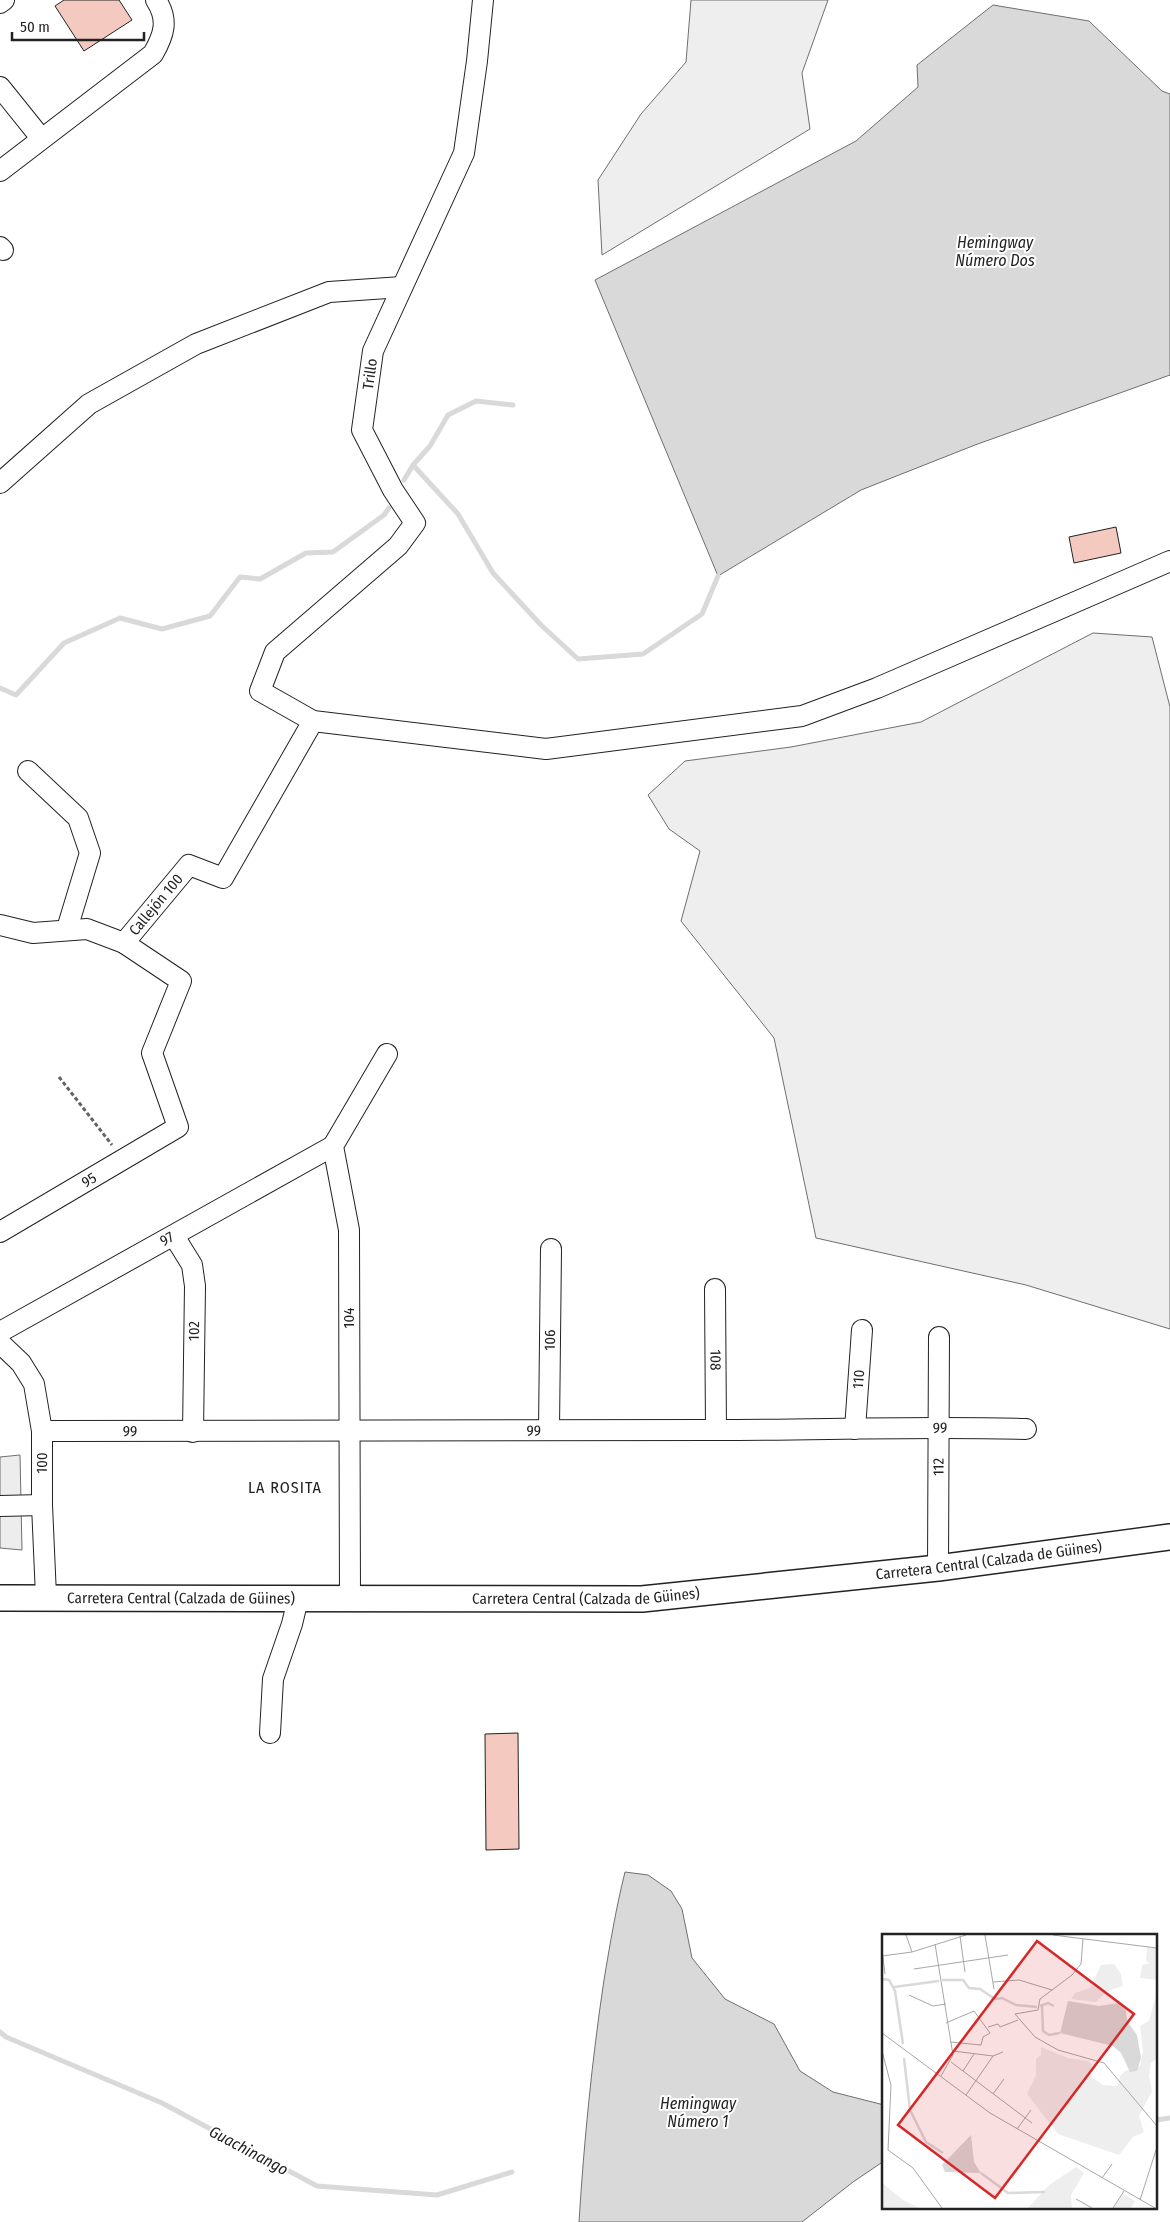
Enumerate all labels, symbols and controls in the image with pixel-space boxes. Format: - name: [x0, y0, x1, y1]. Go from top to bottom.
- scale bar: [12, 10, 145, 42]
- text: 50 m: [20, 18, 50, 36]
- water label: Hemingway Número Dos: [955, 233, 1035, 270]
- street label: Trillo: [359, 357, 381, 391]
- street label: Callejón 100: [125, 870, 187, 939]
- street label: 95: [78, 1169, 100, 1191]
- street label: 97: [157, 1228, 177, 1250]
- street label: 104: [340, 1308, 358, 1328]
- street label: 102: [185, 1320, 203, 1341]
- street label: 106: [541, 1329, 559, 1351]
- street label: 108: [706, 1349, 725, 1371]
- street label: 110: [849, 1369, 868, 1389]
- street label: 99: [933, 1419, 947, 1437]
- street label: 99: [123, 1422, 137, 1440]
- street label: 99: [527, 1422, 541, 1440]
- street label: 100: [33, 1452, 51, 1474]
- street label: 112: [929, 1458, 947, 1476]
- district label: LA ROSITA: [248, 1478, 322, 1497]
- street label: Carretera Central (Calzada de Güines): [875, 1537, 1103, 1583]
- street label: Carretera Central (Calzada de Güines): [472, 1584, 701, 1608]
- street label: Carretera Central (Calzada de Güines): [67, 1589, 295, 1607]
- inset map: [882, 1934, 1158, 2210]
- water label: Hemingway Número 1: [660, 2094, 737, 2131]
- water label: Guachinango: [206, 2122, 292, 2179]

